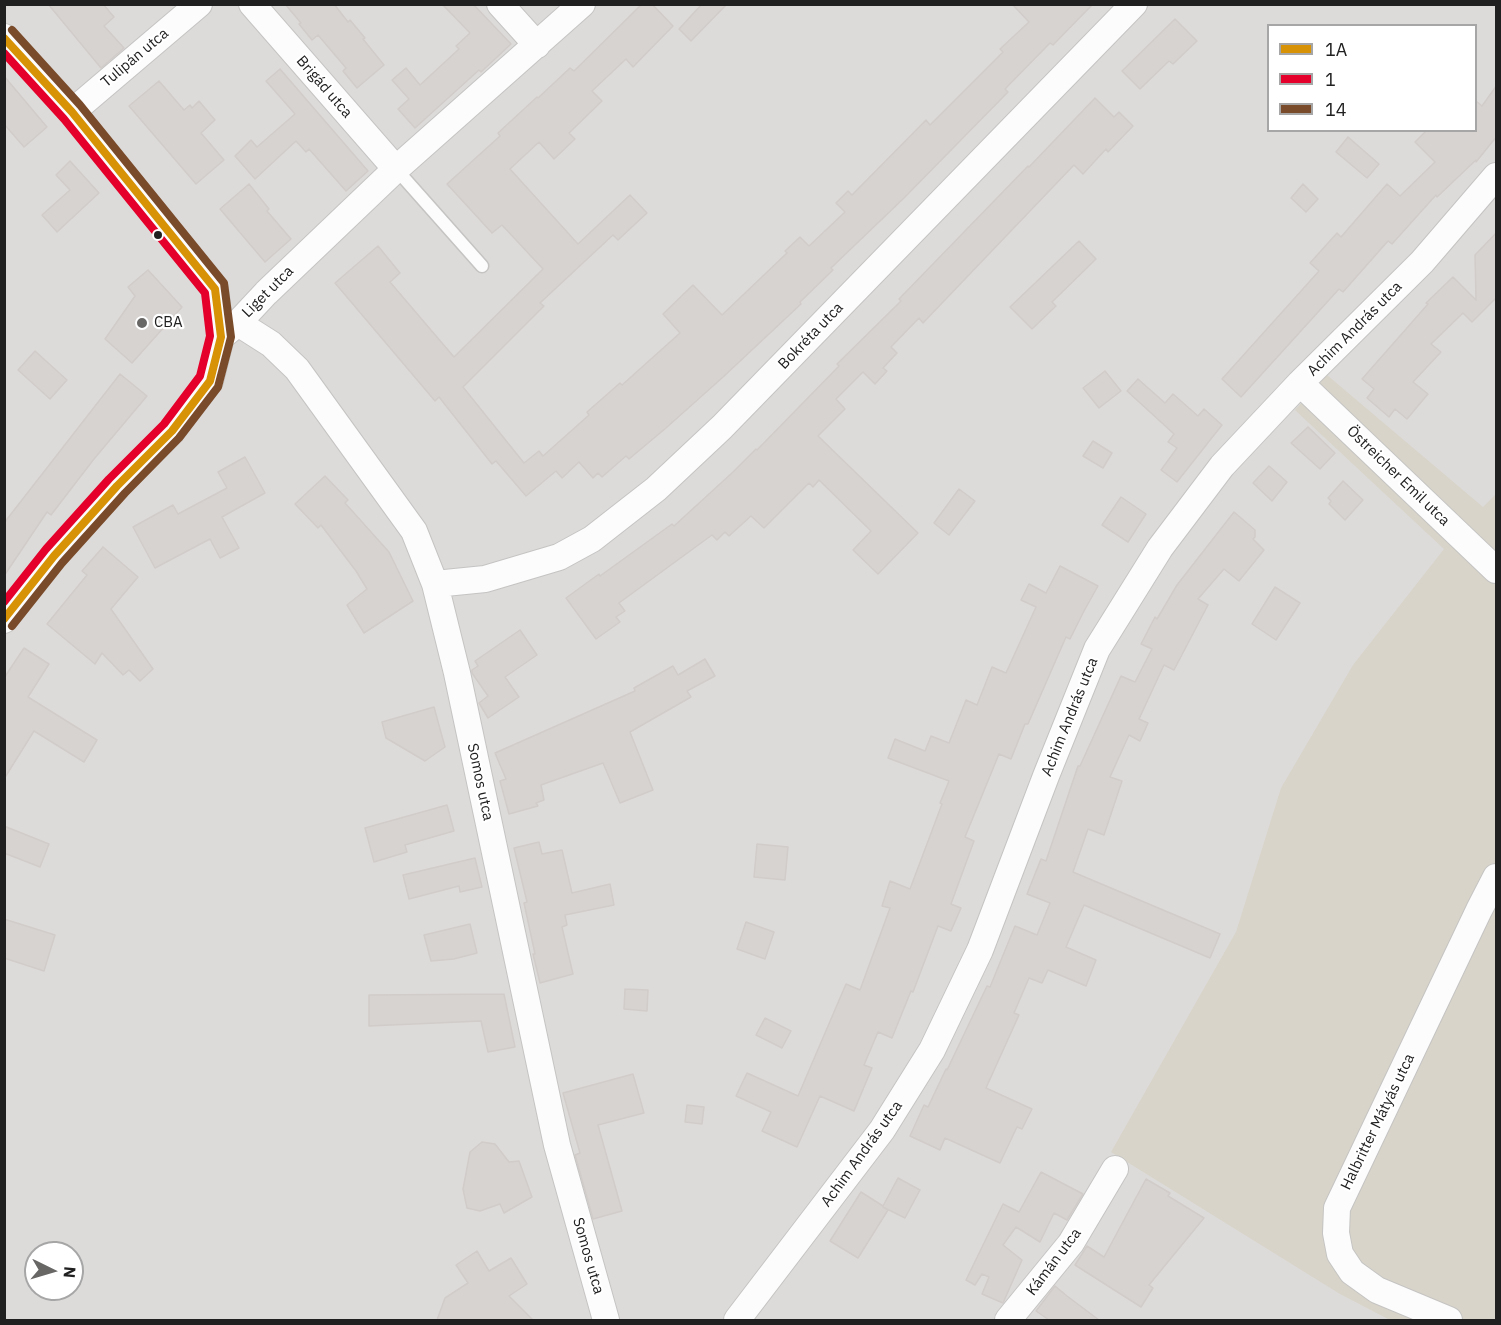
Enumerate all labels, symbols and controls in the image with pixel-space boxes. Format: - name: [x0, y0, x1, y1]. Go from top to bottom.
- legend: [1267, 24, 1477, 132]
- street label: Tulipán utca: [98, 25, 172, 91]
- text: 1A: [1325, 38, 1347, 61]
- street label: Brigád utca: [292, 52, 356, 122]
- text: 1: [1325, 68, 1336, 91]
- text: 14: [1325, 98, 1347, 121]
- unlabelled marker: [152, 229, 164, 241]
- street label: Liget utca: [239, 263, 297, 321]
- street label: Achim András utca: [1304, 278, 1406, 380]
- street label: Bokréta utca: [775, 299, 847, 373]
- place label: CBA: [154, 314, 183, 332]
- marker: CBA: [135, 316, 149, 330]
- street label: Östreicher Emil utca: [1343, 422, 1453, 530]
- street label: Achim András utca: [1038, 655, 1102, 779]
- street label: Somos utca: [463, 742, 497, 822]
- street label: Halbritter Mátyás utca: [1337, 1051, 1419, 1193]
- street label: Achim András utca: [818, 1098, 906, 1210]
- street label: Somos utca: [568, 1216, 608, 1296]
- street label: Kámán utca: [1023, 1225, 1085, 1299]
- north arrow: [24, 1241, 84, 1301]
- text: N: [59, 1266, 80, 1279]

